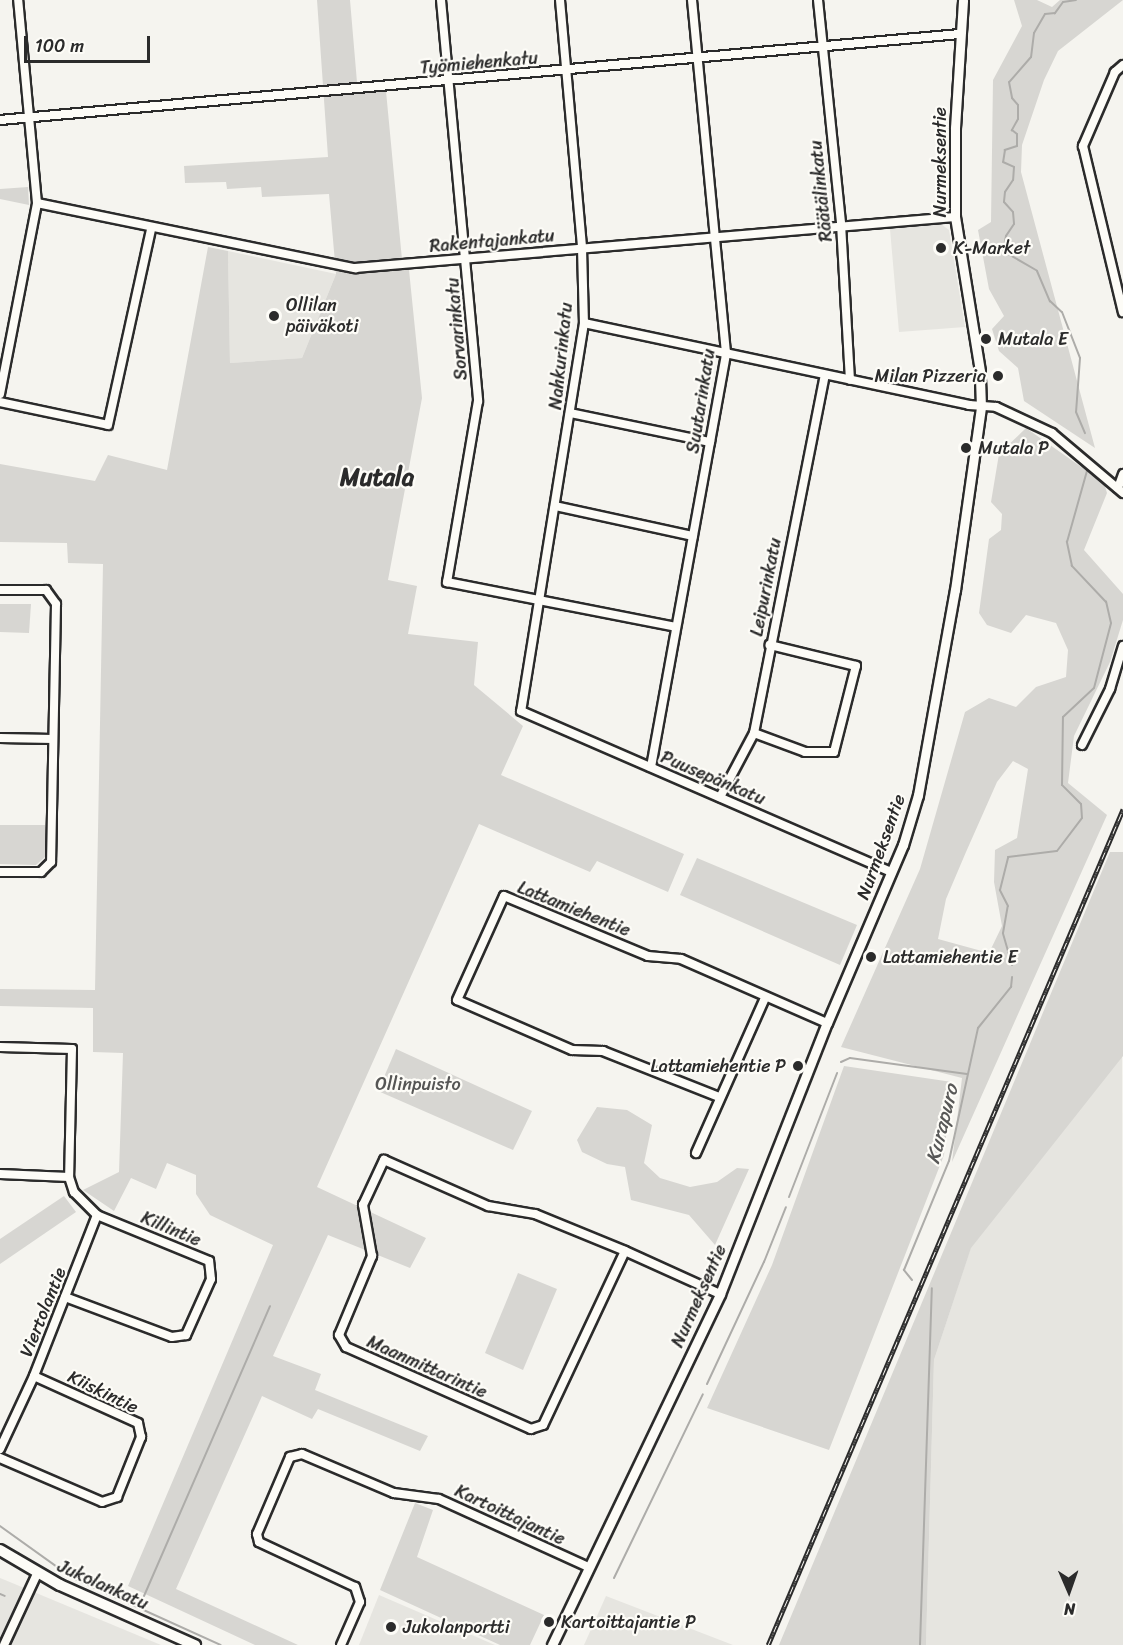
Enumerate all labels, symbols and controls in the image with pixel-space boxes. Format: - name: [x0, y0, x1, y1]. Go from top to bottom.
- scale bar: [27, 24, 153, 62]
- text: 100 m: [35, 30, 84, 62]
- street label: Työmiehenkatu: [419, 47, 539, 79]
- street label: Nurmeksentie: [929, 107, 951, 217]
- street label: Räätälinkatu: [805, 139, 837, 243]
- street label: Rakentajankatu: [429, 225, 555, 257]
- place label: K-Market: [953, 237, 1030, 259]
- marker: K-Market: [934, 241, 948, 255]
- street label: Sorvarinkatu: [442, 277, 472, 381]
- place label: Ollilan päiväkoti: [286, 295, 358, 338]
- street label: Nahkurinkatu: [545, 301, 577, 411]
- marker: Ollilan päiväkoti: [267, 309, 281, 323]
- place label: Mutala E: [998, 328, 1068, 350]
- marker: Mutala E: [979, 332, 993, 346]
- street label: Suutarinkatu: [682, 347, 720, 455]
- place label: Milan Pizzeria: [874, 365, 986, 387]
- marker: Milan Pizzeria: [991, 369, 1005, 383]
- place label: Mutala P: [978, 437, 1049, 459]
- marker: Mutala P: [959, 441, 973, 455]
- district label: Mutala: [340, 464, 414, 492]
- street label: Leipurinkatu: [746, 536, 786, 638]
- street label: Puusepänkatu: [657, 746, 769, 810]
- street label: Nurmeksentie: [852, 791, 910, 903]
- street label: Lattamiehentie: [514, 877, 634, 941]
- place label: Lattamiehentie E: [883, 946, 1018, 968]
- marker: Lattamiehentie E: [864, 950, 878, 964]
- place label: Lattamiehentie P: [651, 1055, 786, 1077]
- marker: Lattamiehentie P: [791, 1059, 805, 1073]
- park label: Ollinpuisto: [375, 1073, 461, 1095]
- water label: Kurapuro: [921, 1082, 963, 1166]
- street label: Killintie: [138, 1207, 204, 1251]
- street label: Nurmeksentie: [667, 1241, 731, 1351]
- street label: Viertolantie: [15, 1264, 71, 1360]
- street label: Maanmittarintie: [364, 1331, 490, 1403]
- street label: Kiiskintie: [64, 1366, 142, 1418]
- street label: Kartoittajantie: [451, 1480, 569, 1550]
- street label: Jukolankatu: [54, 1555, 152, 1615]
- north arrow: [1039, 1561, 1099, 1621]
- text: N: [1064, 1595, 1076, 1624]
- place label: Kartoittajantie P: [561, 1611, 696, 1633]
- marker: Kartoittajantie P: [542, 1615, 556, 1629]
- place label: Jukolanportti: [403, 1616, 510, 1638]
- marker: Jukolanportti: [384, 1620, 398, 1634]

